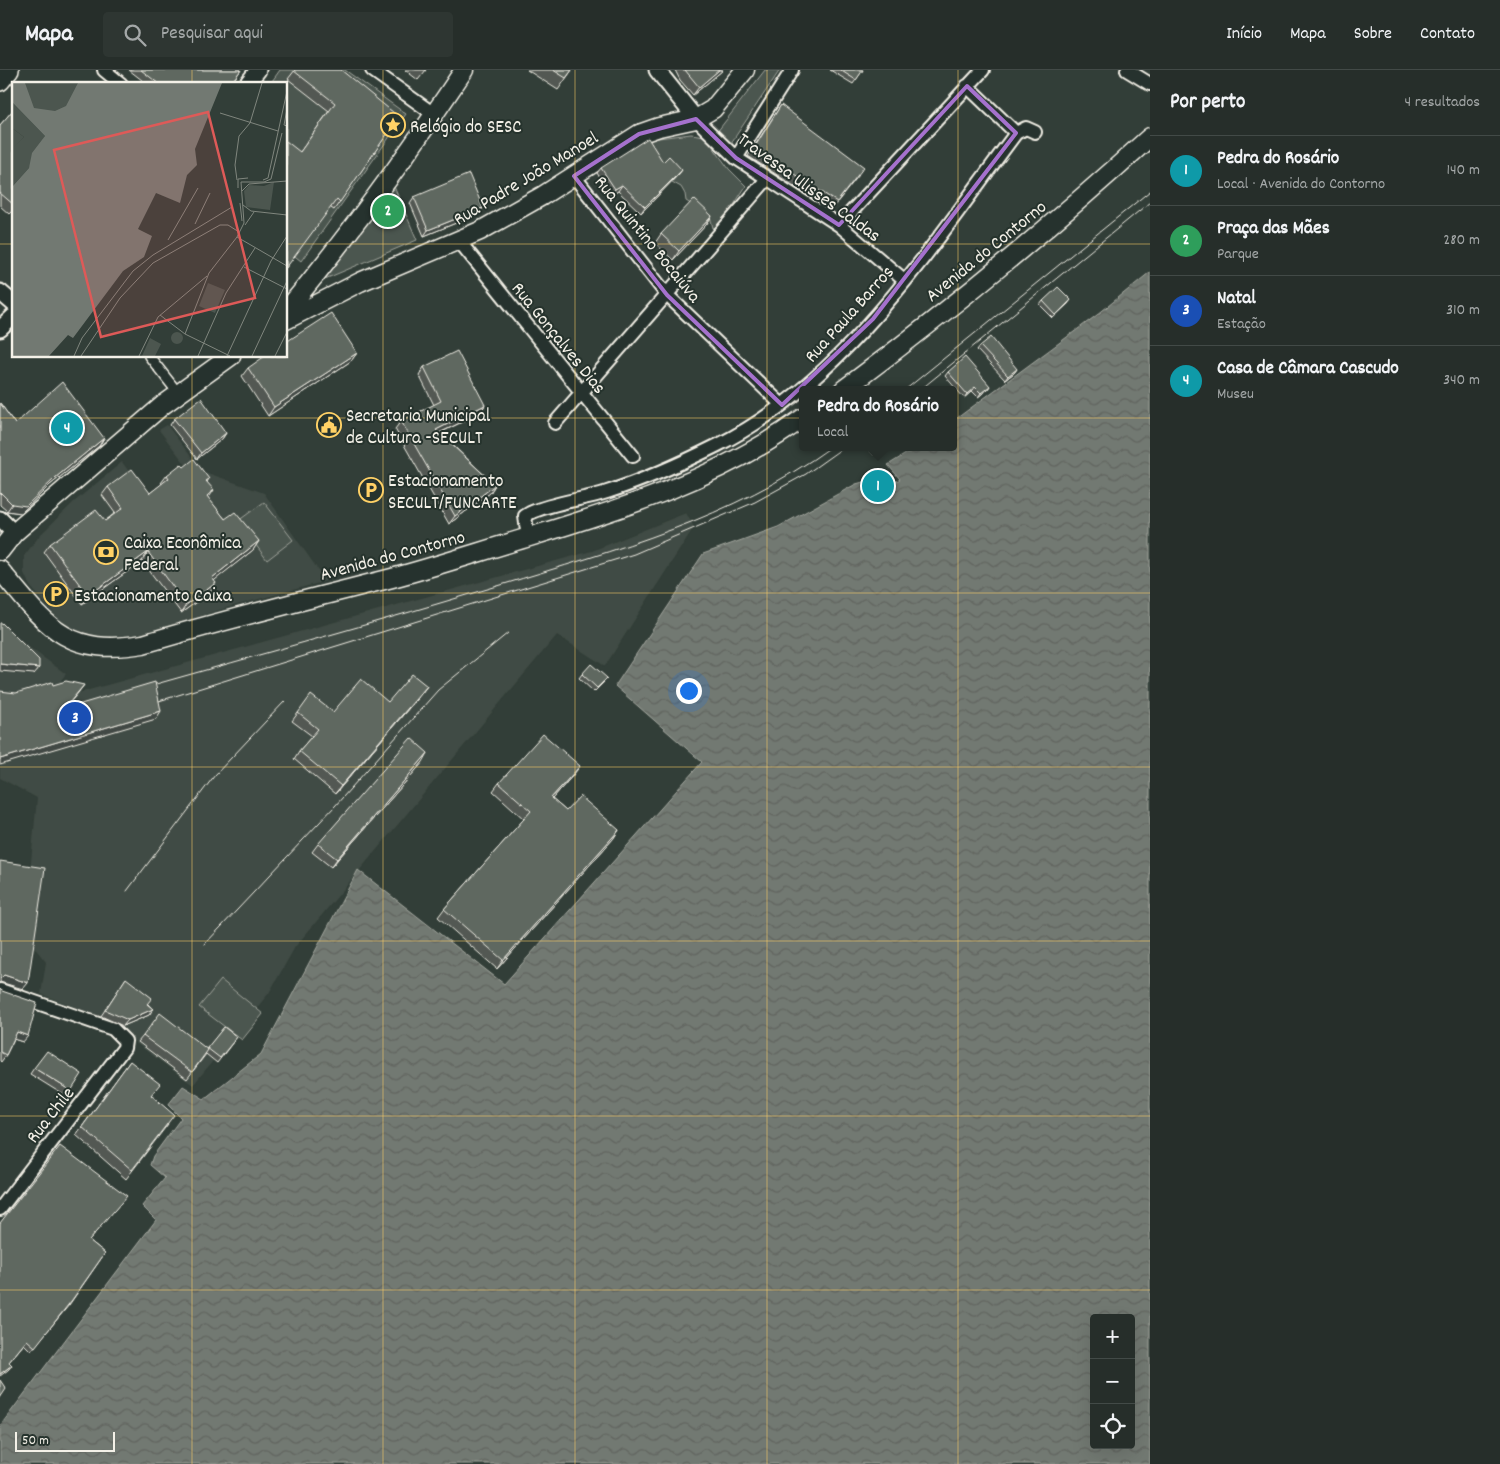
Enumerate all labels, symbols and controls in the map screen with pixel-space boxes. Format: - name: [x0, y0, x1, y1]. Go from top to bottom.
- search box: [103, 12, 453, 57]
- text: Mapa: [25, 18, 73, 52]
- icon: search: [121, 21, 149, 49]
- text: Pesquisar aqui: [161, 21, 263, 48]
- text: Início: [1226, 22, 1262, 47]
- text: Mapa: [1290, 22, 1326, 47]
- text: Sobre: [1354, 22, 1392, 47]
- text: Contato: [1420, 22, 1475, 47]
- inset map: [12, 82, 288, 358]
- text: Por perto: [1170, 88, 1245, 118]
- text: 4 resultados: [1405, 91, 1480, 114]
- place icon: Relógio do SESC: [380, 112, 406, 138]
- place label: Relógio do SESC: [410, 115, 522, 142]
- street label: Rua Padre João Manoel: [449, 126, 605, 234]
- street label: Travessa Ulisses Caldas: [731, 127, 885, 250]
- text: Pedra do Rosário: [1217, 146, 1339, 173]
- text: 1: [1184, 159, 1188, 182]
- text: 140 m: [1446, 159, 1480, 182]
- street label: Rua Quintino Bocaiúva: [586, 171, 707, 310]
- text: Local · Avenida do Contorno: [1217, 173, 1385, 196]
- pin: 2: [372, 192, 404, 230]
- street label: Avenida do Contorno: [921, 195, 1054, 310]
- text: Praça das Mães: [1217, 216, 1330, 243]
- text: 2: [1183, 229, 1190, 252]
- text: 280 m: [1443, 229, 1480, 252]
- text: Parque: [1217, 243, 1259, 266]
- street label: Rua Paula Barros: [800, 261, 902, 370]
- street label: Rua Gonçalves Dias: [504, 277, 611, 401]
- text: Natal: [1217, 286, 1256, 313]
- text: 3: [1182, 299, 1190, 322]
- text: 310 m: [1446, 299, 1480, 322]
- text: Estação: [1217, 313, 1266, 336]
- text: Casa de Câmara Cascudo: [1217, 356, 1399, 383]
- text: 4: [1183, 369, 1189, 392]
- text: 340 m: [1443, 369, 1480, 392]
- text: Museu: [1217, 383, 1254, 406]
- popup: [799, 386, 957, 451]
- text: Pedra do Rosário: [817, 394, 939, 421]
- place label: Secretaria Municipal de Cultura -SECULT: [346, 404, 491, 453]
- pin: 4: [51, 409, 83, 447]
- public building icon: Secretaria Municipal de Cultura -SECULT: [316, 412, 342, 438]
- text: Local: [817, 421, 848, 444]
- pin: 1: [862, 467, 894, 505]
- place label: Estacionamento SECULT/FUNCARTE: [388, 469, 517, 518]
- parking icon: Estacionamento SECULT/FUNCARTE: [358, 477, 384, 503]
- street label: Avenida do Contorno: [317, 525, 468, 590]
- place label: Caixa Econômica Federal: [124, 531, 242, 580]
- bank icon: Caixa Econômica Federal: [93, 539, 119, 565]
- parking icon: Estacionamento Caixa: [43, 581, 69, 607]
- place label: Estacionamento Caixa: [74, 584, 233, 611]
- your location: [676, 678, 702, 704]
- pin: 3: [59, 699, 91, 737]
- street label: Rua Chile: [21, 1082, 82, 1150]
- map controls: [1090, 1314, 1135, 1449]
- button: +: [1090, 1314, 1135, 1359]
- button: −: [1090, 1359, 1135, 1404]
- button: locate: [1090, 1404, 1135, 1449]
- scale bar: [15, 1429, 115, 1452]
- text: 50 m: [22, 1431, 49, 1451]

